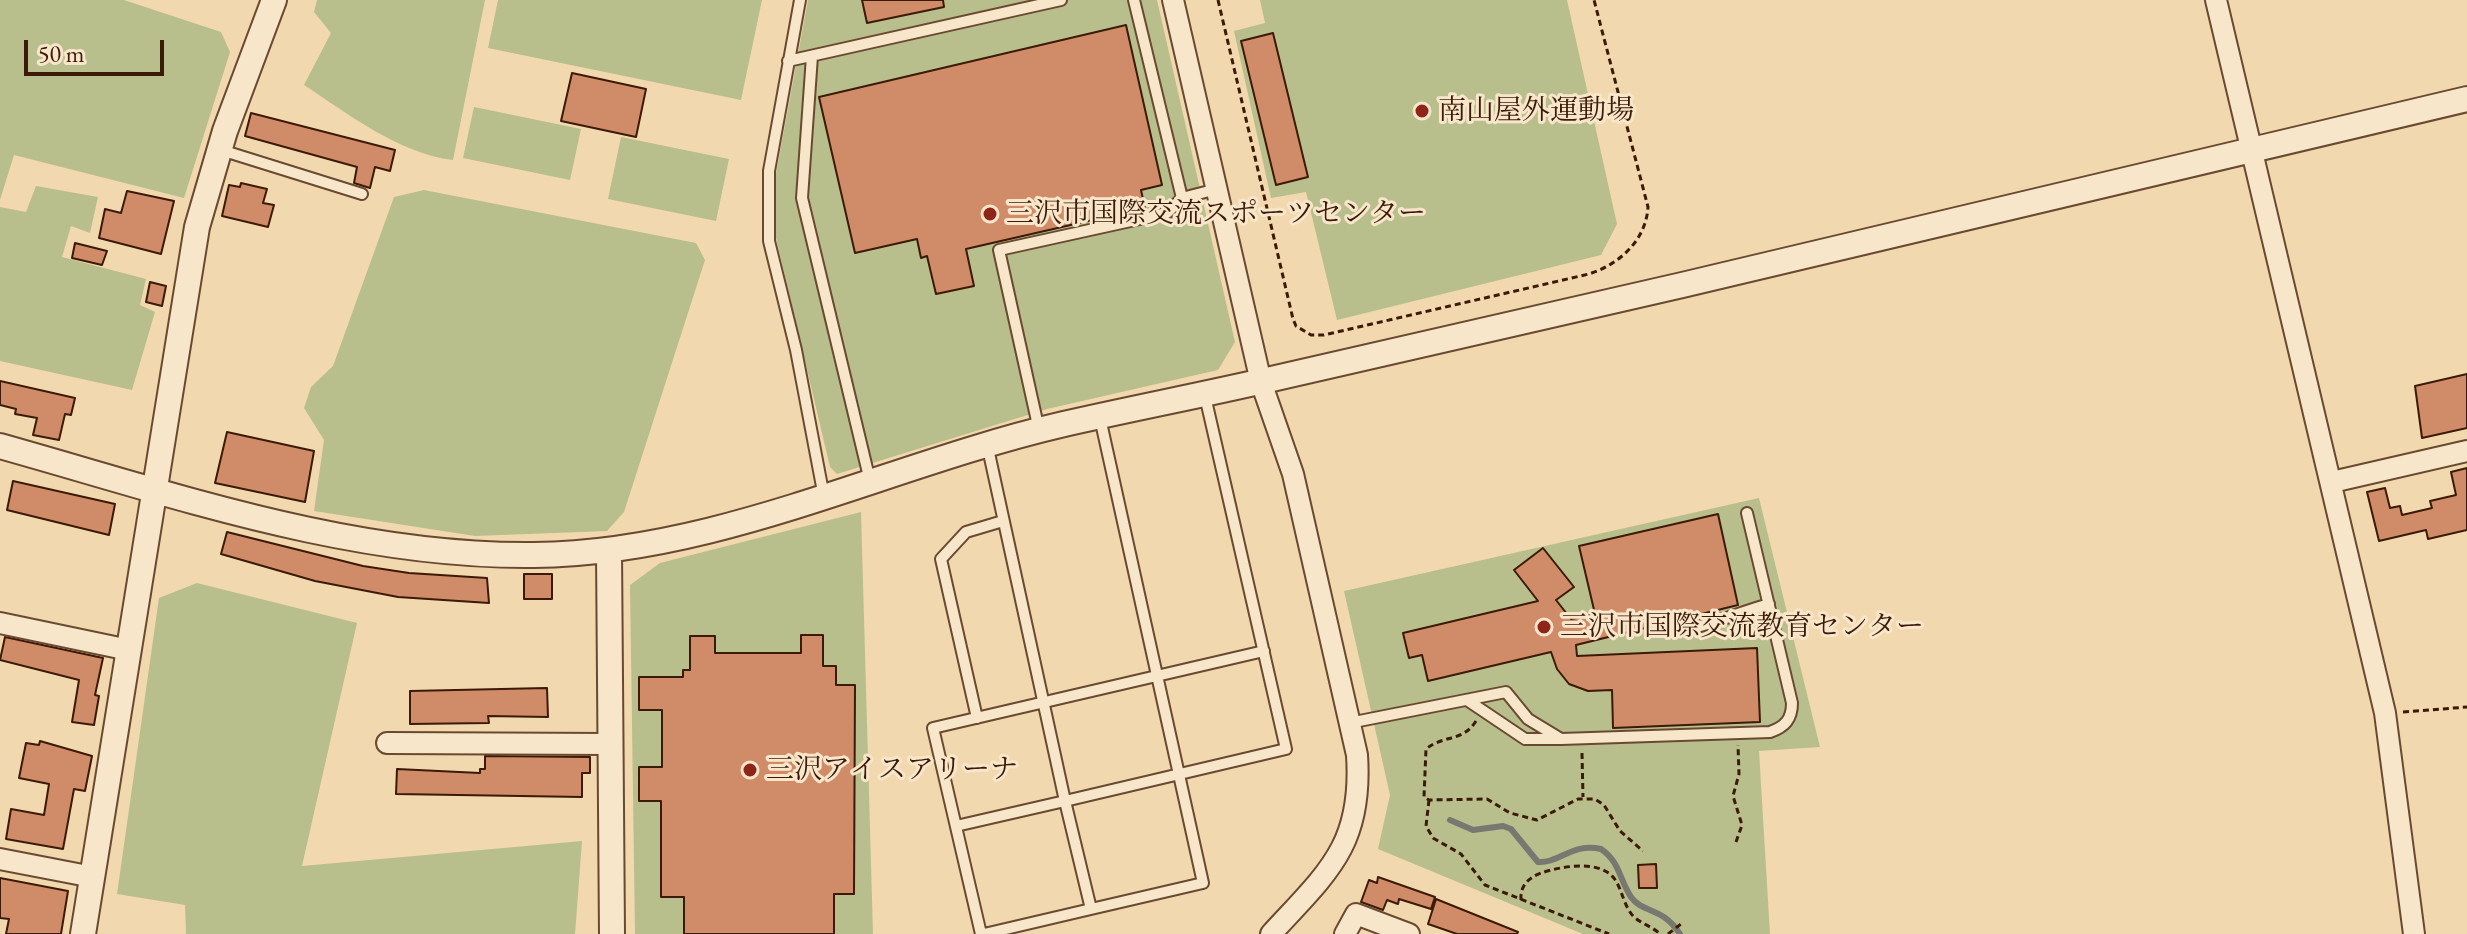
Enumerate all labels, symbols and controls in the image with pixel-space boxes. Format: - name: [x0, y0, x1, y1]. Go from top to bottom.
- scale bar: [28, 24, 168, 74]
- text: 50 m: [38, 38, 85, 69]
- place label: 南山屋外運動場: [1438, 94, 1634, 128]
- marker: 南山屋外運動場: [1413, 102, 1431, 120]
- place label: 三沢市国際交流スポーツセンター: [1006, 197, 1426, 231]
- marker: 三沢市国際交流スポーツセンター: [981, 205, 999, 223]
- place label: 三沢市国際交流教育センター: [1560, 610, 1924, 644]
- marker: 三沢市国際交流教育センター: [1535, 618, 1553, 636]
- place label: 三沢アイスアリーナ: [766, 753, 1018, 787]
- marker: 三沢アイスアリーナ: [741, 761, 759, 779]

